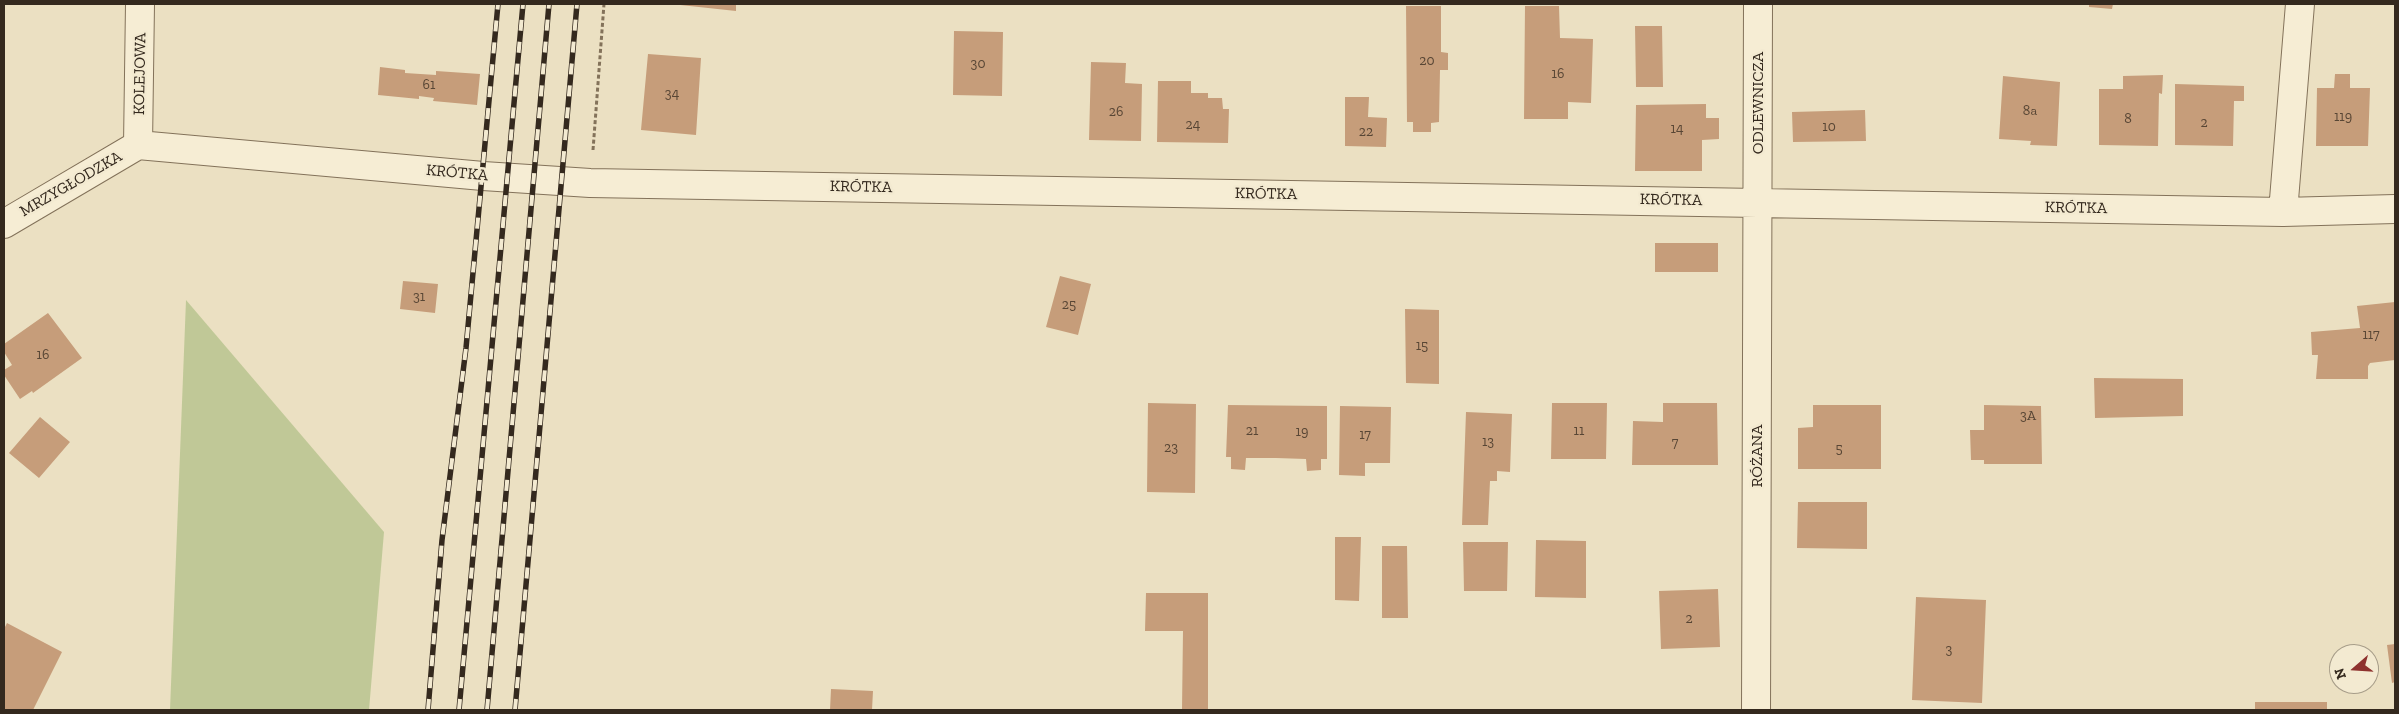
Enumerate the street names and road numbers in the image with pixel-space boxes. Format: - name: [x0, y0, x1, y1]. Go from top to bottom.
- street label: KOLEJOWA: [130, 33, 150, 115]
- street label: ODLEWNICZA: [1748, 52, 1768, 154]
- street label: MRZYGŁODZKA: [16, 147, 126, 221]
- street label: KRÓTKA: [425, 161, 489, 185]
- street label: KRÓTKA: [830, 177, 892, 197]
- street label: KRÓTKA: [1235, 184, 1297, 204]
- street label: KRÓTKA: [1640, 190, 1702, 210]
- street label: KRÓTKA: [2045, 198, 2107, 218]
- street label: RÓŻANA: [1747, 425, 1767, 487]

